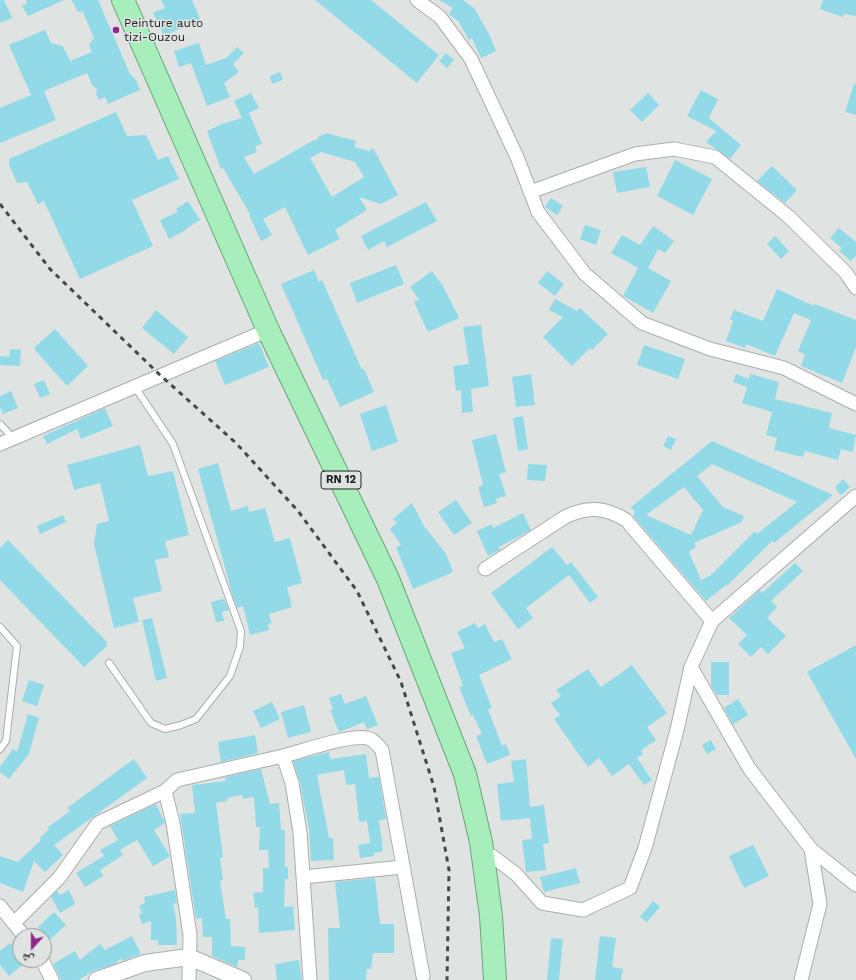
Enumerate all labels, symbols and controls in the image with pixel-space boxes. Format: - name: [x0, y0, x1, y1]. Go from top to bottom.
- place label: Peinture auto tizi-Ouzou: [124, 16, 203, 44]
- marker: Peinture auto tizi-Ouzou: [111, 25, 121, 35]
- road number: RN 12: [321, 471, 361, 489]
- north arrow: [12, 928, 52, 968]
- text: ش: [20, 951, 36, 967]

